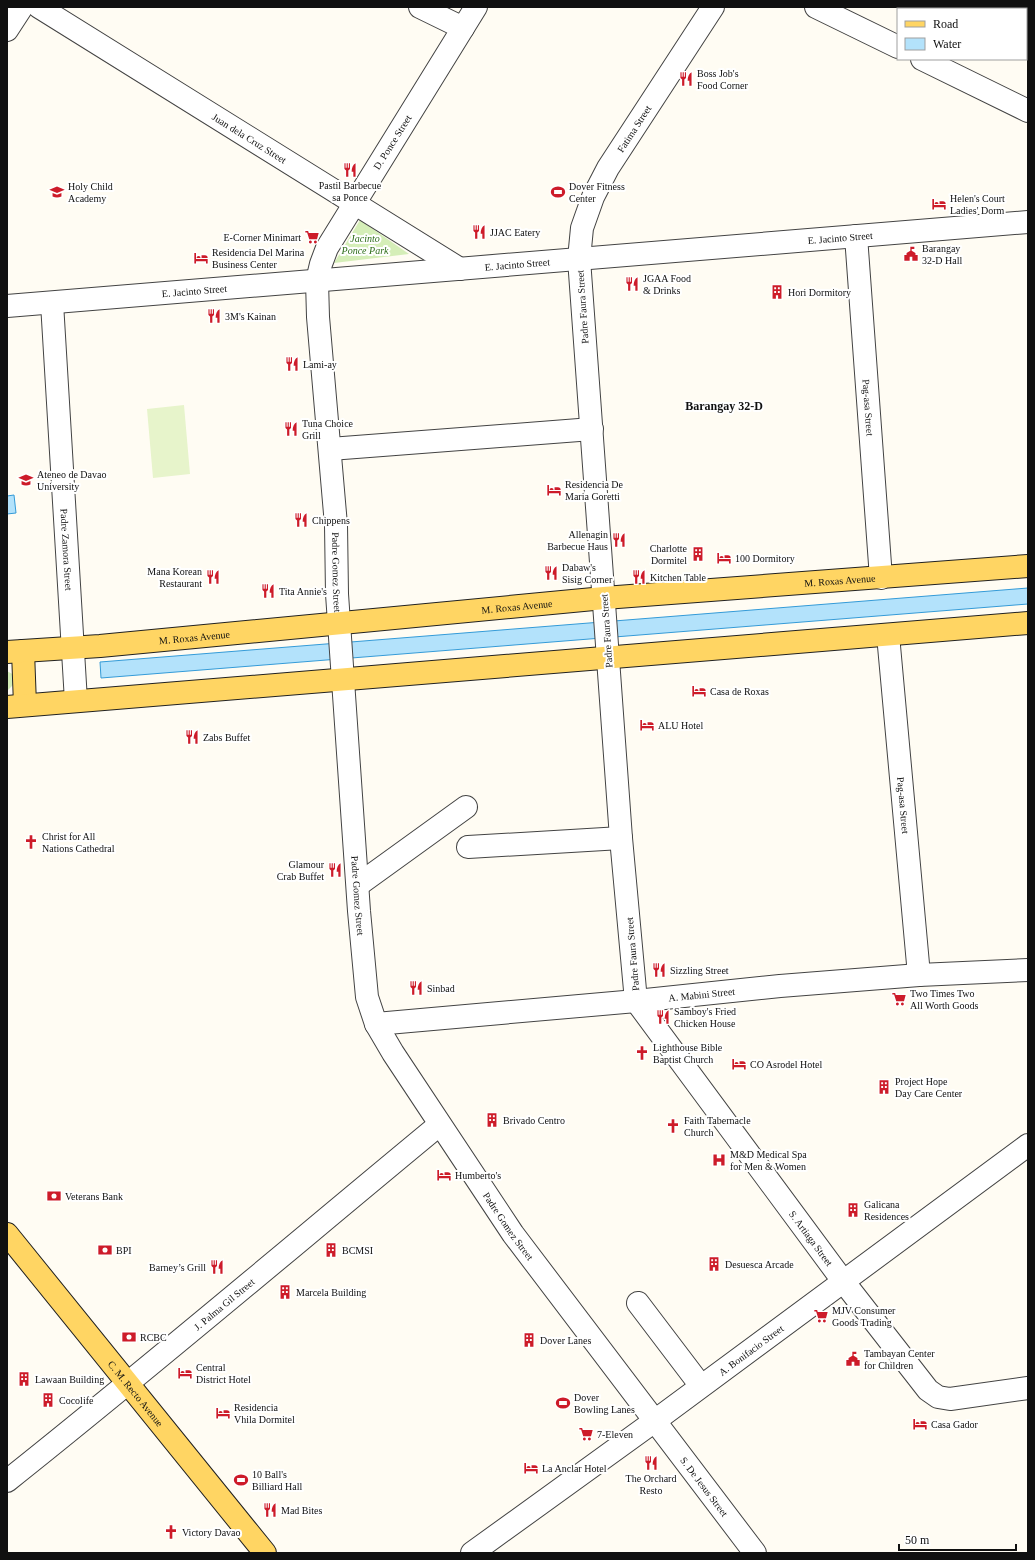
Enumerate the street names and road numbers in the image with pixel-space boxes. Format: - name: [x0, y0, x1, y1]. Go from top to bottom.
- street label: Fatima Street: [615, 103, 654, 154]
- street label: Juan dela Cruz Street: [210, 111, 289, 166]
- street label: D. Ponce Street: [371, 113, 414, 172]
- street label: E. Jacinto Street: [807, 230, 873, 246]
- street label: E. Jacinto Street: [484, 256, 551, 273]
- street label: Padre Faura Street: [574, 270, 591, 344]
- street label: E. Jacinto Street: [161, 283, 228, 299]
- street label: Pag-asa Street: [860, 379, 876, 437]
- street label: Padre Zamora Street: [58, 508, 74, 591]
- street label: Padre Gomez Street: [330, 532, 343, 613]
- street label: M. Roxas Avenue: [804, 572, 876, 589]
- street label: Padre Faura Street: [598, 594, 615, 668]
- street label: M. Roxas Avenue: [481, 598, 554, 616]
- street label: M. Roxas Avenue: [158, 629, 231, 646]
- street label: Pag-asa Street: [895, 776, 911, 834]
- street label: Padre Gomez Street: [349, 855, 366, 936]
- street label: Padre Faura Street: [624, 916, 641, 991]
- street label: A. Mabini Street: [668, 986, 736, 1004]
- street label: Padre Gomez Street: [481, 1190, 536, 1262]
- street label: S. Artiaga Street: [787, 1209, 835, 1268]
- street label: J. Palma Gil Street: [192, 1276, 257, 1333]
- street label: A. Bonifacio Street: [717, 1323, 786, 1378]
- street label: C. M. Recto Avenue: [106, 1359, 166, 1429]
- street label: S. De Jesus Street: [678, 1455, 730, 1519]

